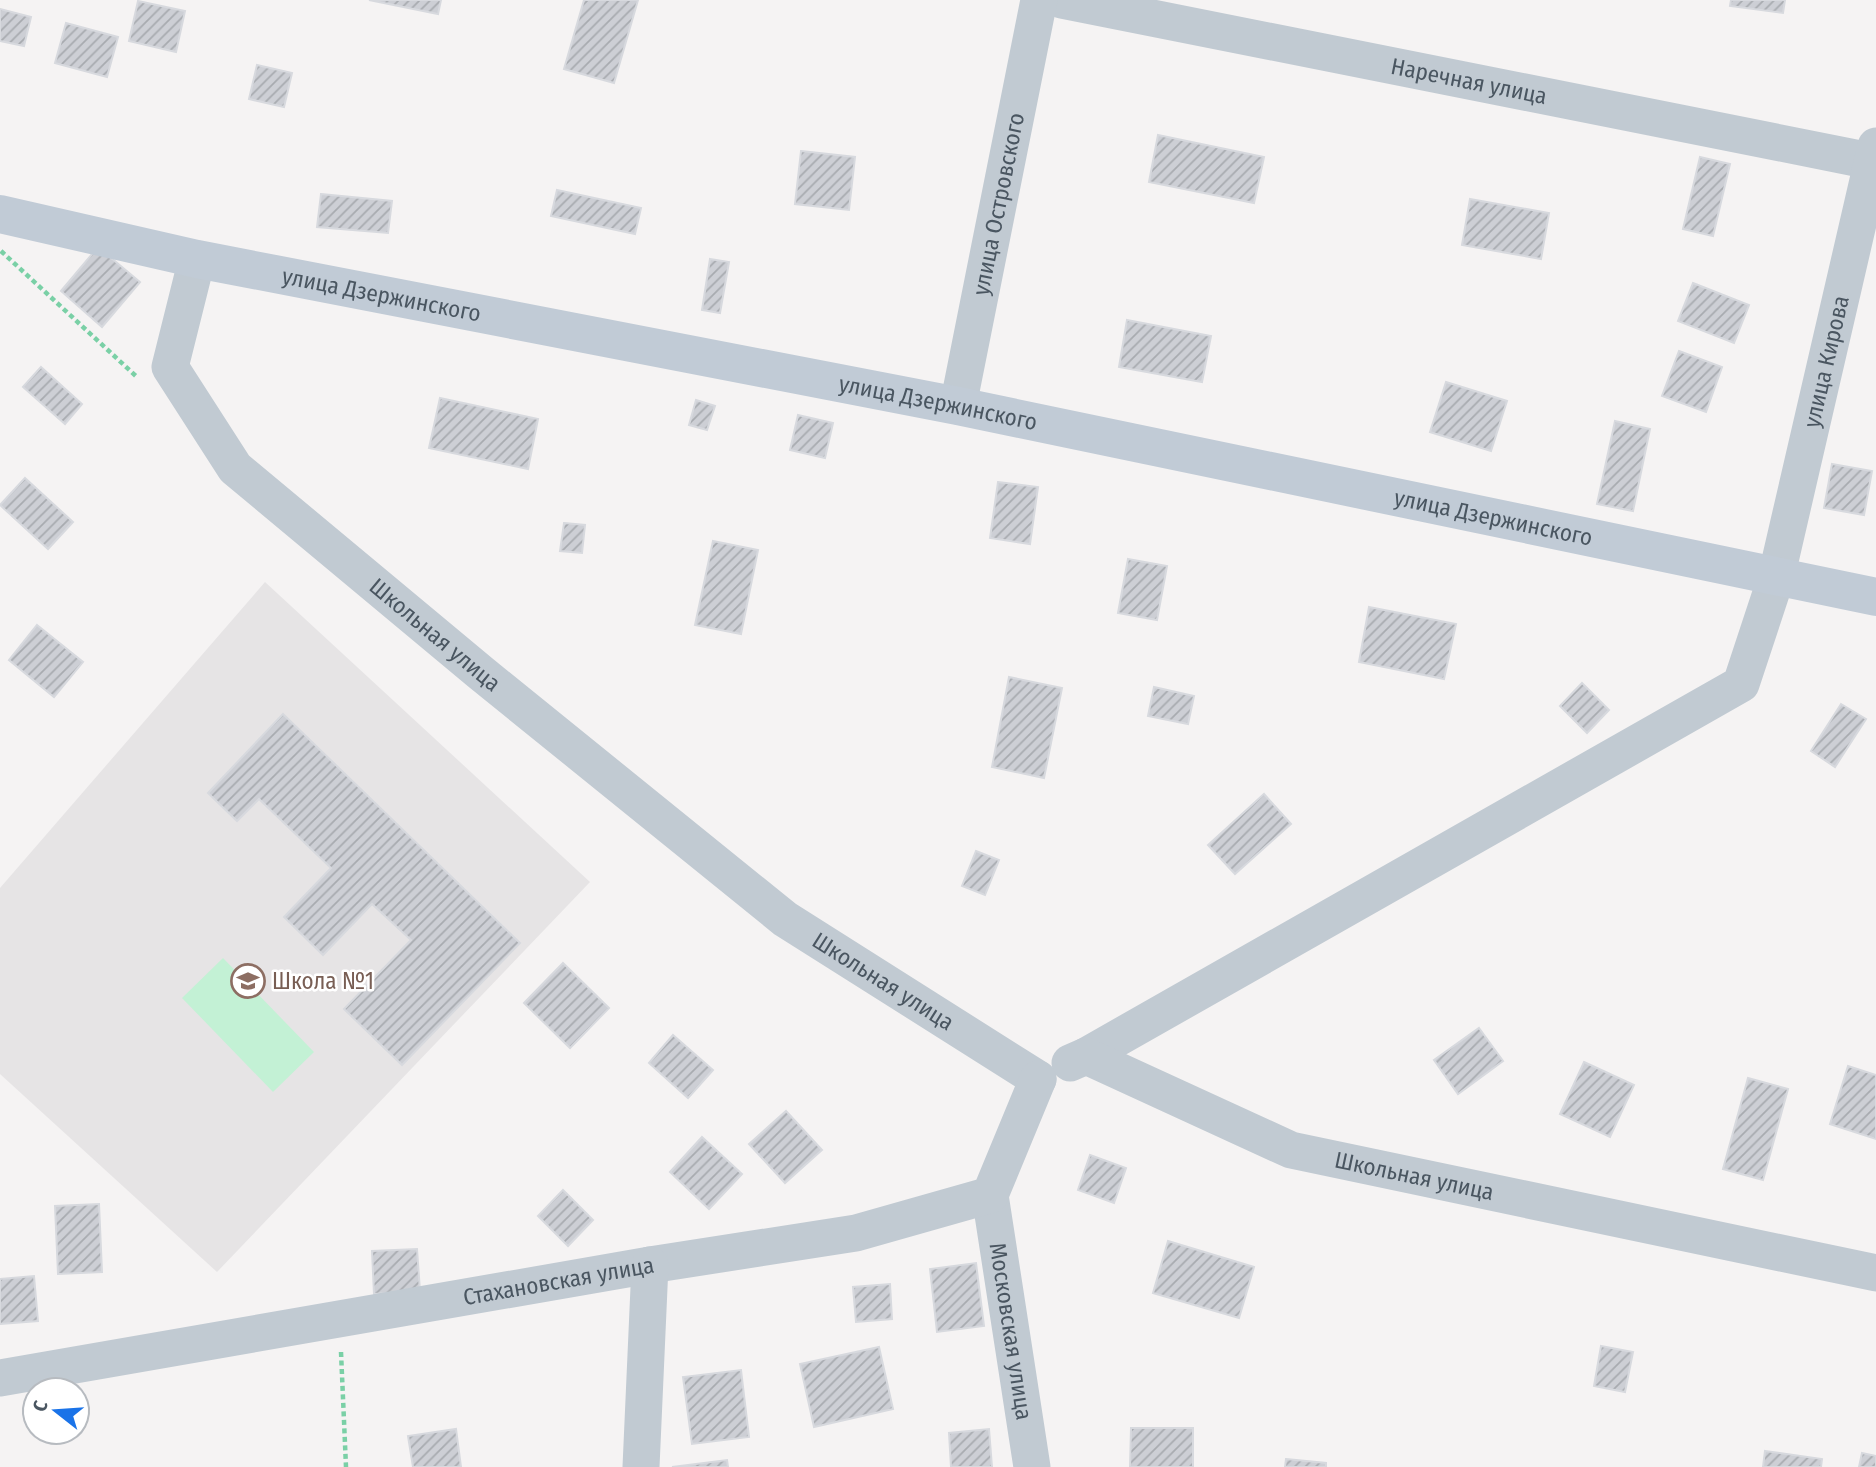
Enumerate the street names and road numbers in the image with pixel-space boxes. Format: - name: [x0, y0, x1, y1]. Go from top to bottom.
- street label: Наречная улица: [1389, 52, 1549, 110]
- street label: улица Островского: [966, 110, 1030, 298]
- street label: улица Дзержинского: [280, 262, 483, 328]
- street label: улица Кирова: [1797, 293, 1855, 430]
- street label: улица Дзержинского: [837, 369, 1040, 436]
- street label: улица Дзержинского: [1392, 483, 1595, 552]
- street label: Школьная улица: [364, 572, 506, 697]
- street label: Школьная улица: [807, 926, 959, 1036]
- street label: Школьная улица: [1332, 1146, 1496, 1206]
- street label: Московская улица: [984, 1241, 1039, 1422]
- street label: Стахановская улица: [461, 1251, 656, 1311]

